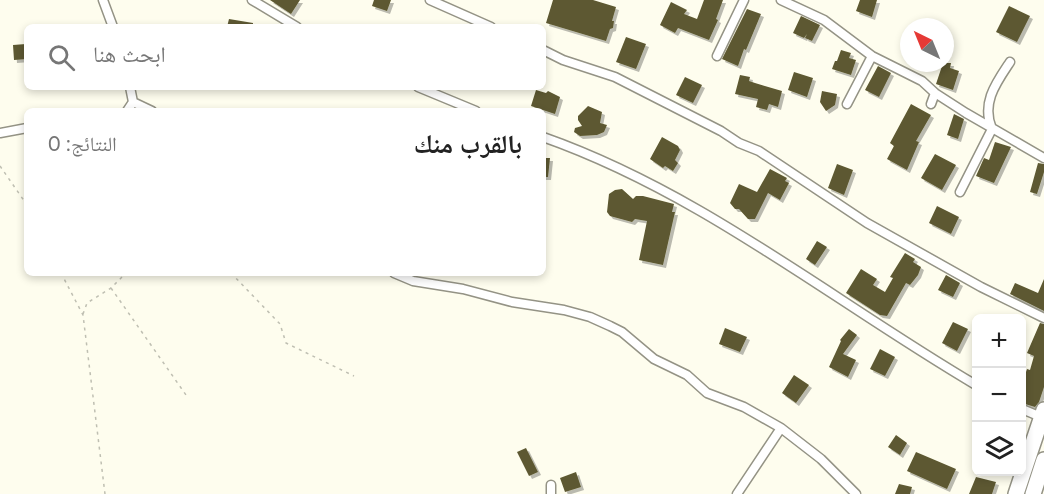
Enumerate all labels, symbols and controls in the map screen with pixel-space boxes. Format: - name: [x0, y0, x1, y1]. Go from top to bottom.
- north arrow: [900, 18, 954, 72]
- search box: [24, 24, 546, 90]
- icon: search: [45, 41, 78, 74]
- text: ابحث هنا: [93, 42, 166, 68]
- text: بالقرب منك: [414, 129, 522, 160]
- text: النتائج: 0: [48, 133, 117, 157]
- map controls: [972, 314, 1026, 476]
- button: +: [972, 314, 1026, 368]
- button: −: [972, 368, 1026, 422]
- button: layers: [972, 422, 1026, 476]

